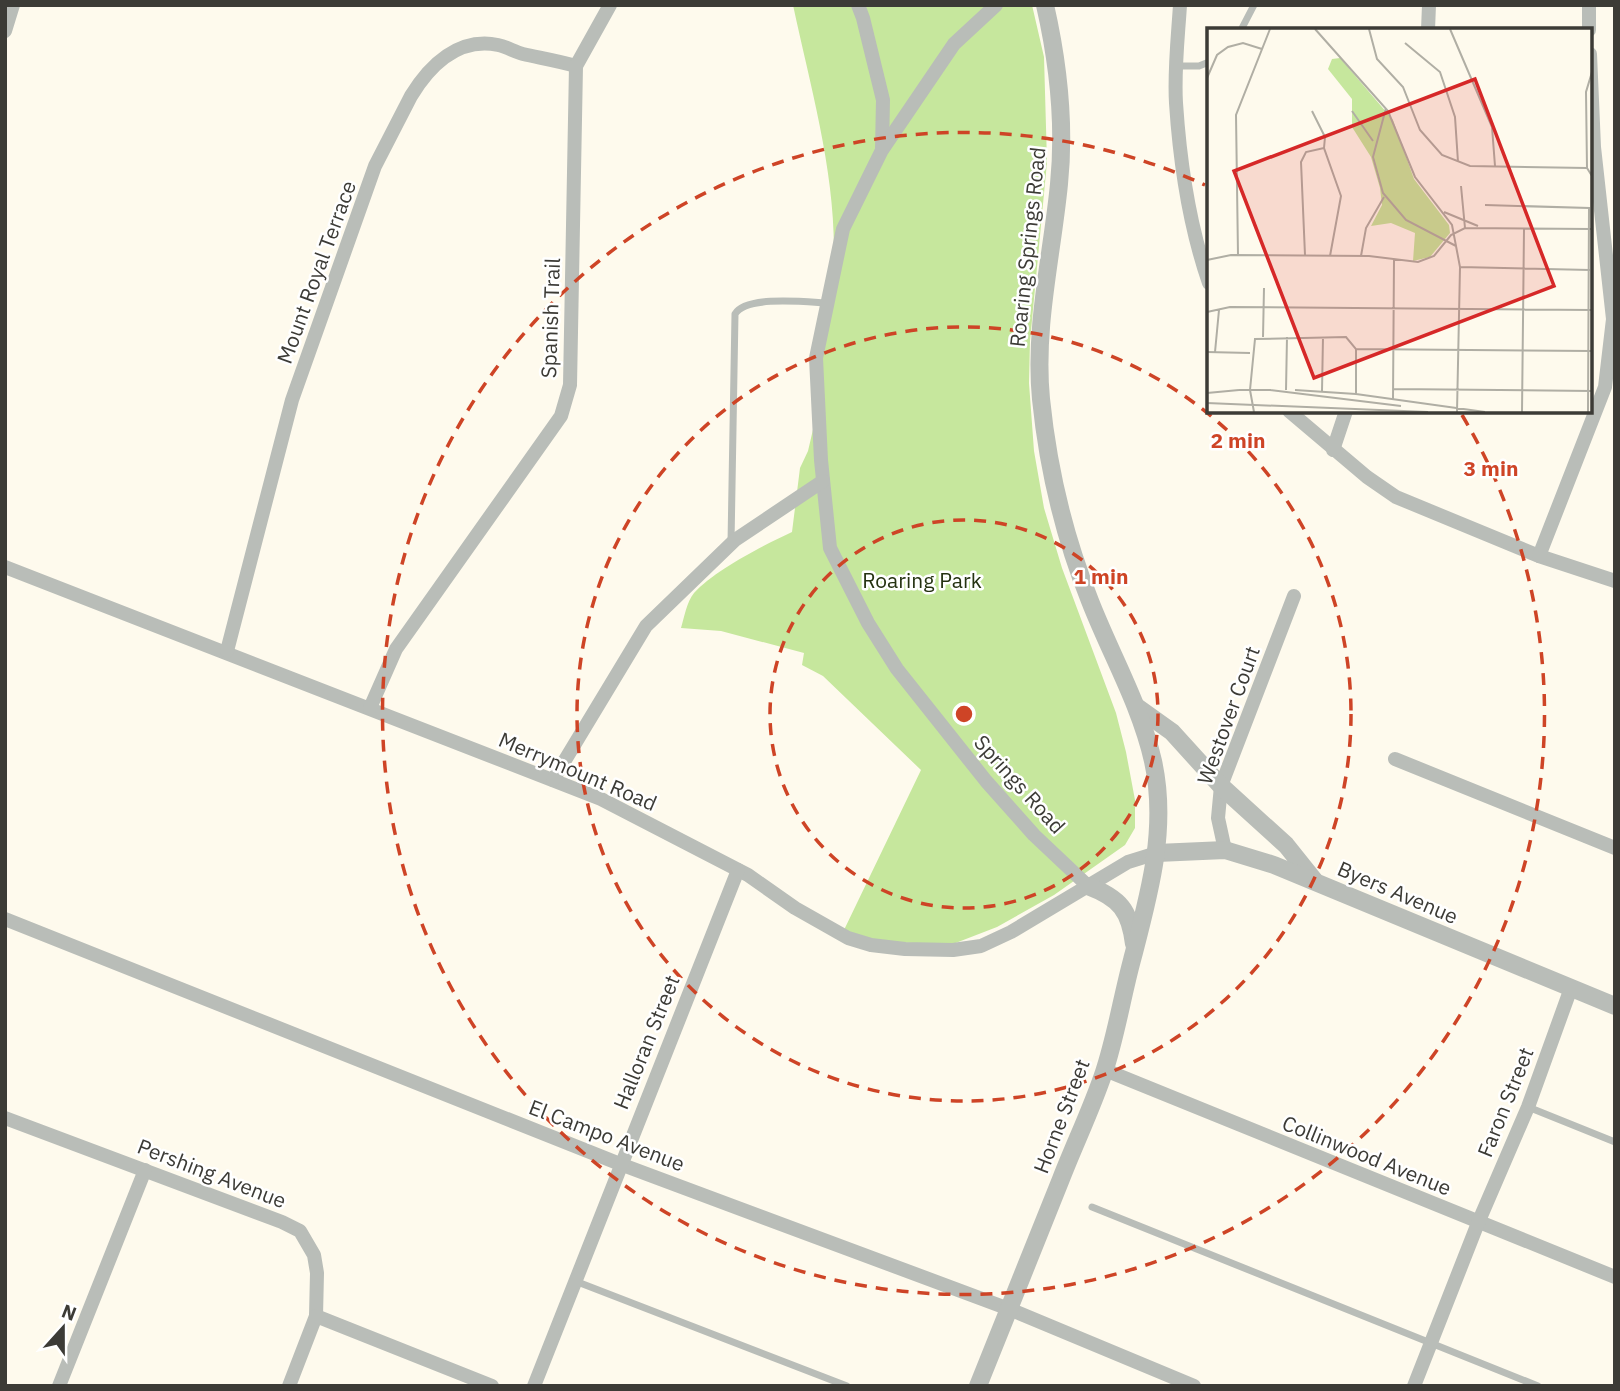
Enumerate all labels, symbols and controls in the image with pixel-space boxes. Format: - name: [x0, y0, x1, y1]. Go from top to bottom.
- inset map: [1207, 28, 1592, 413]
- street label: Roaring Springs Road: [1003, 146, 1051, 348]
- street label: Mount Royal Terrace: [270, 177, 362, 367]
- street label: Spanish Trail: [534, 257, 566, 379]
- text: 2 min: [1211, 426, 1265, 454]
- text: 3 min: [1464, 454, 1518, 482]
- text: 1 min: [1074, 562, 1128, 590]
- park label: Roaring Park: [862, 566, 982, 594]
- street label: Westover Court: [1190, 642, 1266, 788]
- centre of rings: [952, 702, 976, 726]
- street label: Merrymount Road: [495, 725, 661, 817]
- street label: Springs Road: [968, 729, 1072, 839]
- street label: Byers Avenue: [1333, 854, 1463, 930]
- street label: Halloran Street: [606, 971, 686, 1113]
- street label: Faron Street: [1470, 1043, 1540, 1161]
- street label: Horne Street: [1026, 1055, 1096, 1177]
- street label: El Campo Avenue: [525, 1092, 689, 1178]
- street label: Collinwood Avenue: [1278, 1108, 1456, 1202]
- street label: Pershing Avenue: [134, 1132, 290, 1214]
- north arrow: [28, 1293, 98, 1363]
- text: N: [58, 1298, 80, 1326]

